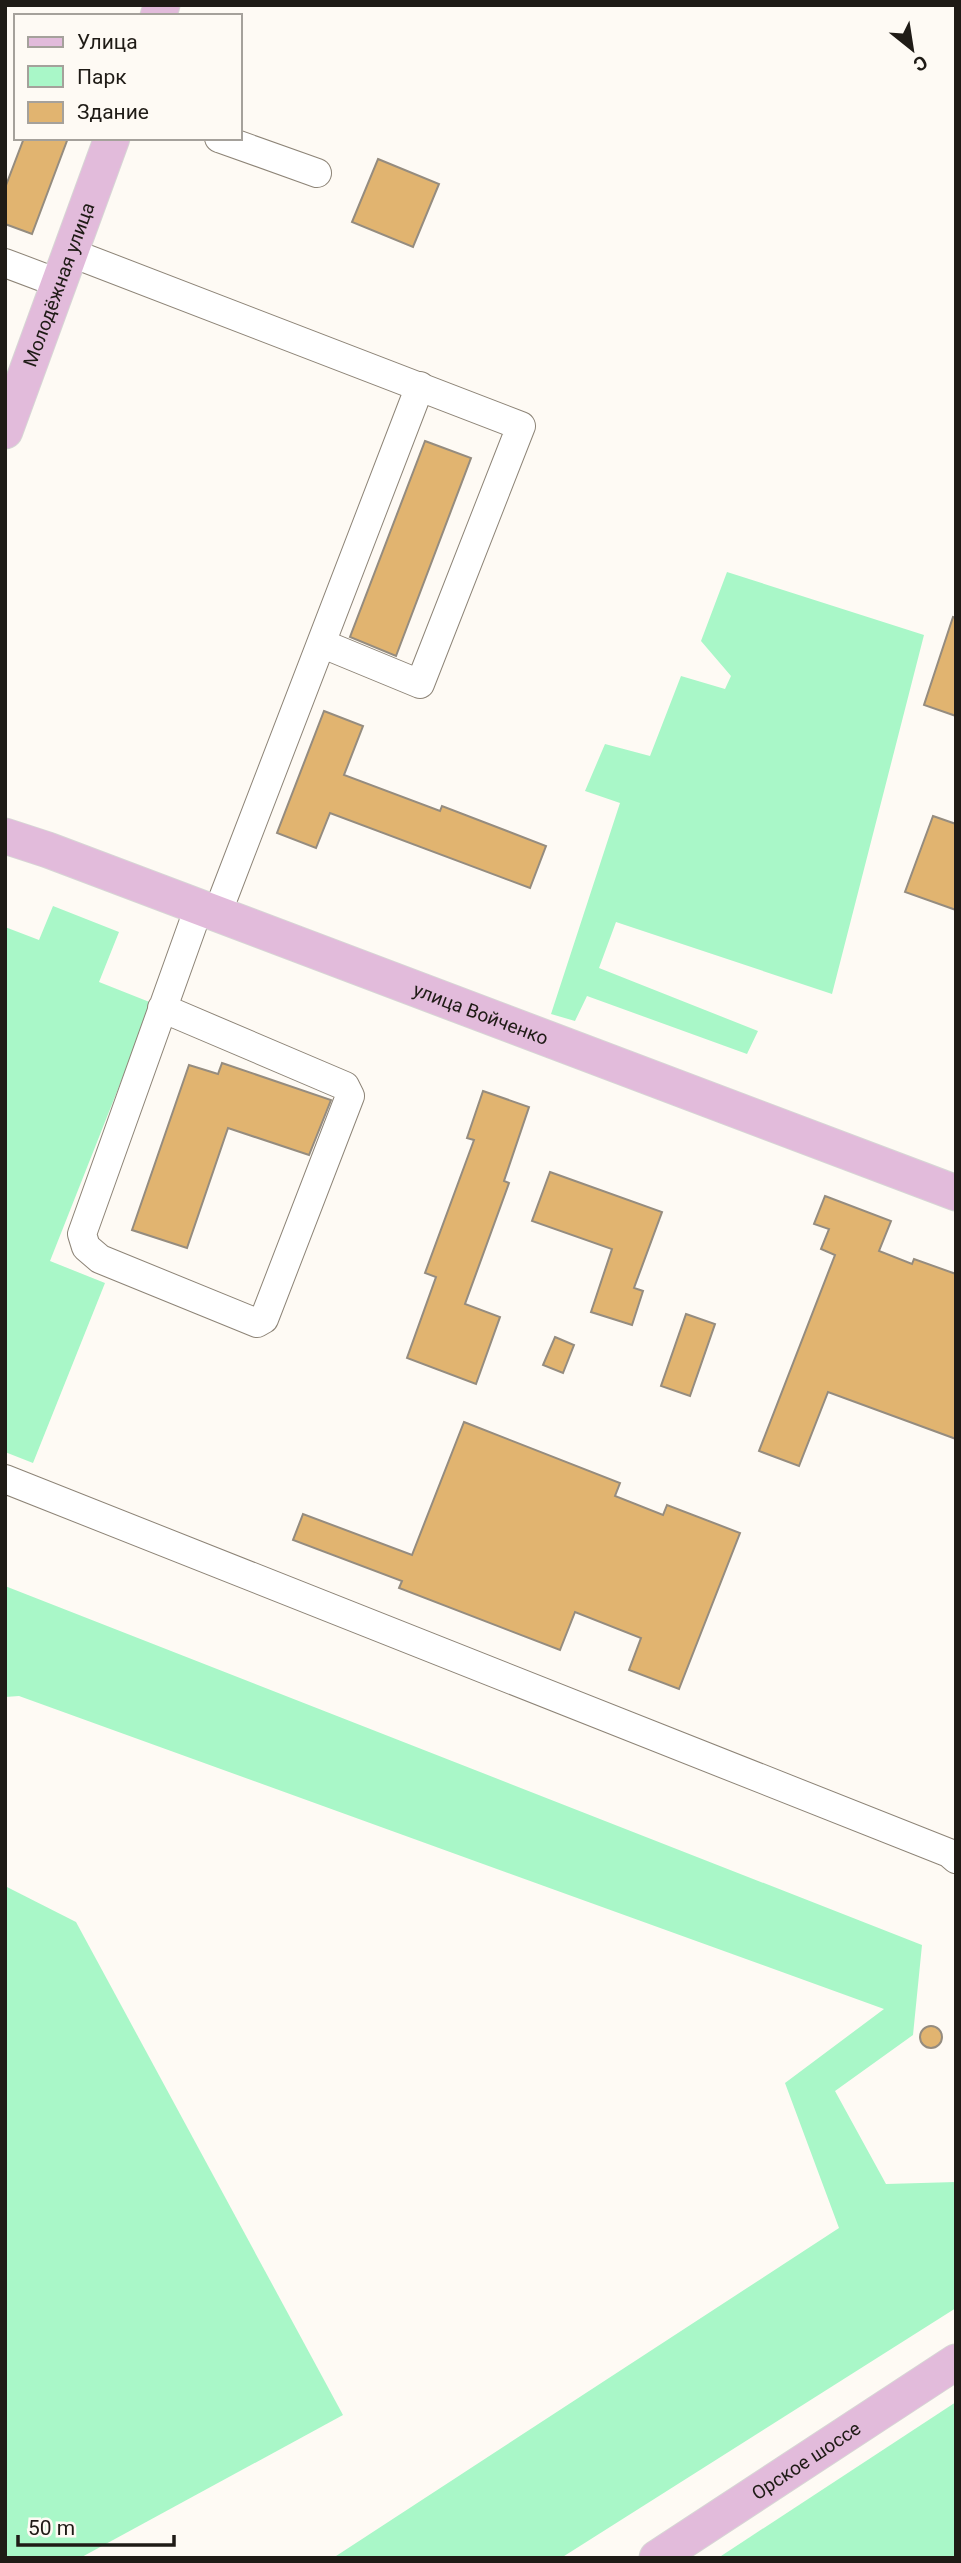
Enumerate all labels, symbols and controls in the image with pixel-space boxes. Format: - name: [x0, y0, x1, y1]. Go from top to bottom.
- legend: [14, 14, 242, 140]
- north arrow: [877, 14, 947, 84]
- text: Улица: [77, 30, 138, 54]
- text: С: [909, 50, 931, 76]
- text: Парк: [77, 65, 127, 89]
- text: Здание: [77, 100, 149, 124]
- street label: Молодёжная улица: [18, 199, 99, 370]
- street label: улица Войченко: [410, 978, 552, 1050]
- street label: Орское шоссе: [747, 2416, 865, 2504]
- scale bar: [18, 2504, 173, 2548]
- text: 50 m: [28, 2516, 75, 2540]

